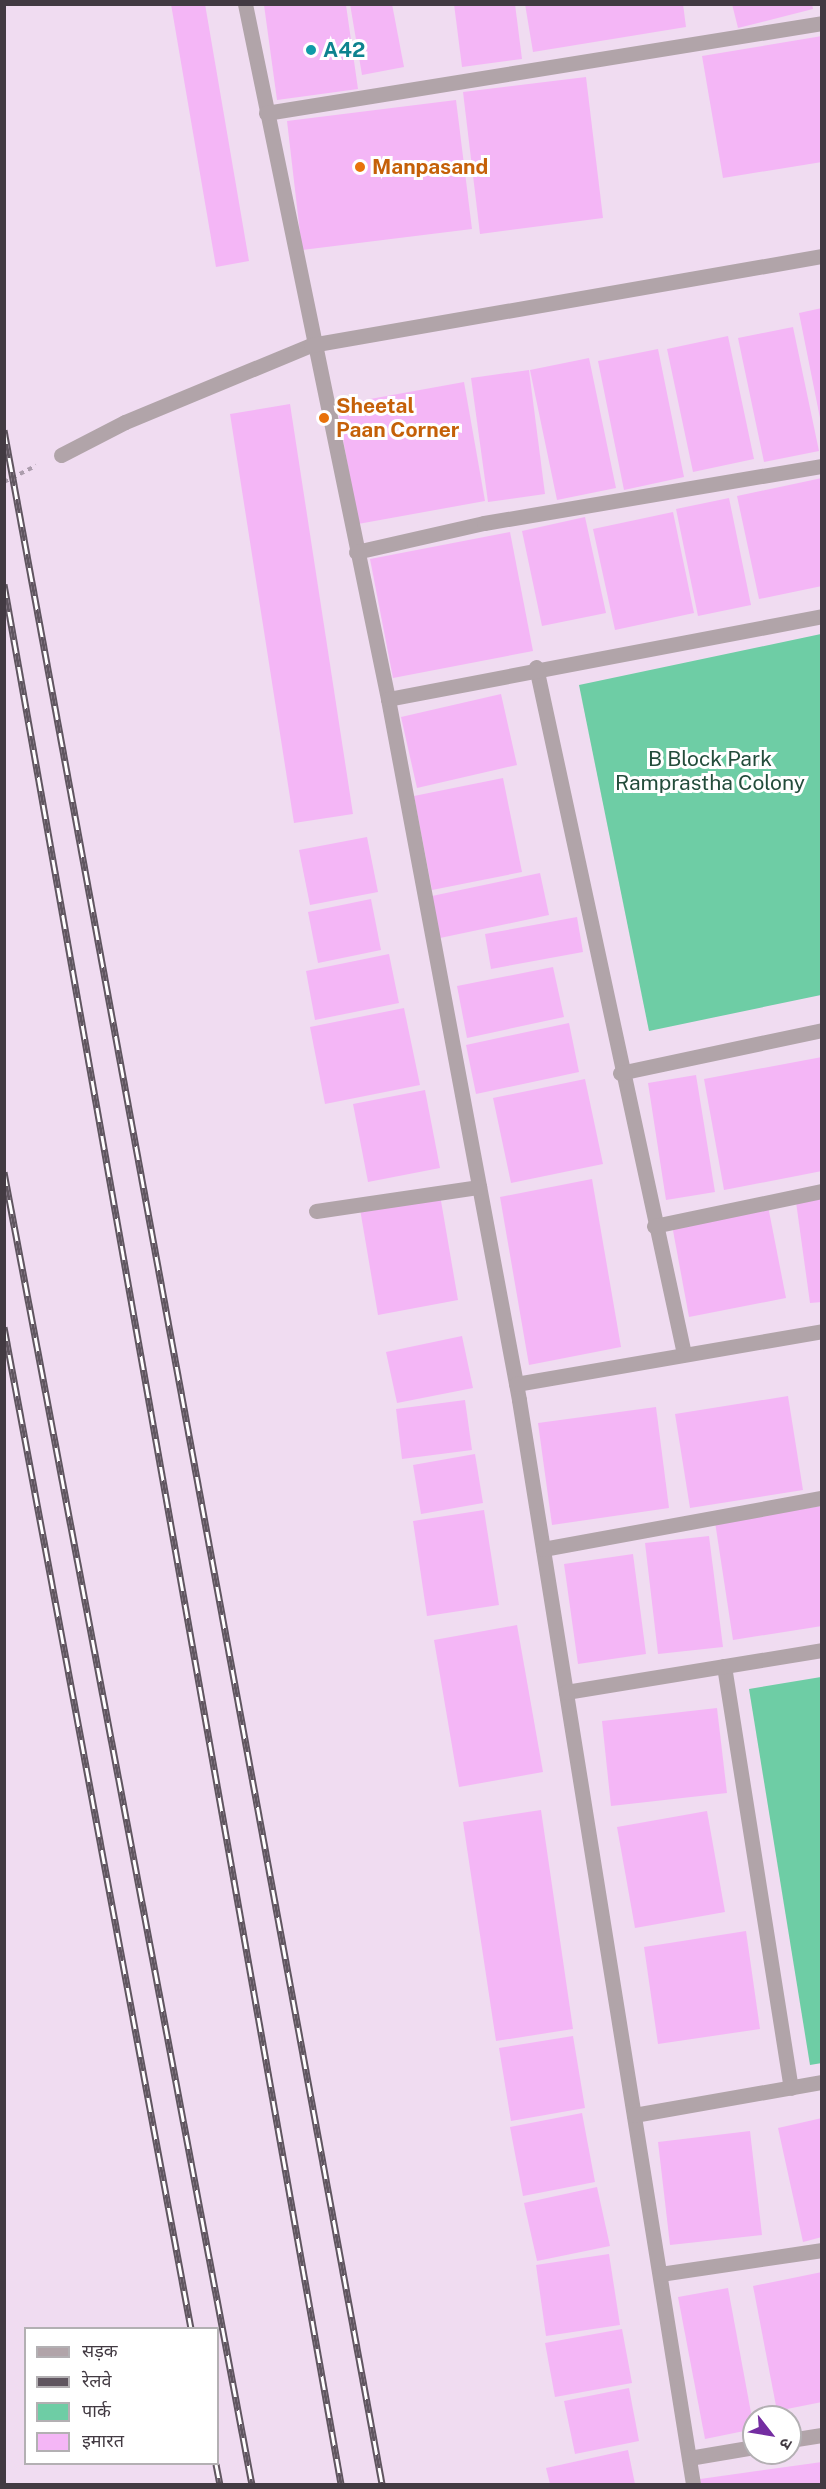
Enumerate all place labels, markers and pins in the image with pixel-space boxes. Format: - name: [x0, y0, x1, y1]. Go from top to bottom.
- place label: A42: [323, 37, 365, 63]
- marker: A42: [304, 43, 318, 57]
- place label: Manpasand: [372, 154, 488, 180]
- marker: Manpasand: [353, 160, 367, 174]
- place label: Sheetal Paan Corner: [336, 393, 459, 443]
- marker: Sheetal Paan Corner: [317, 411, 331, 425]

